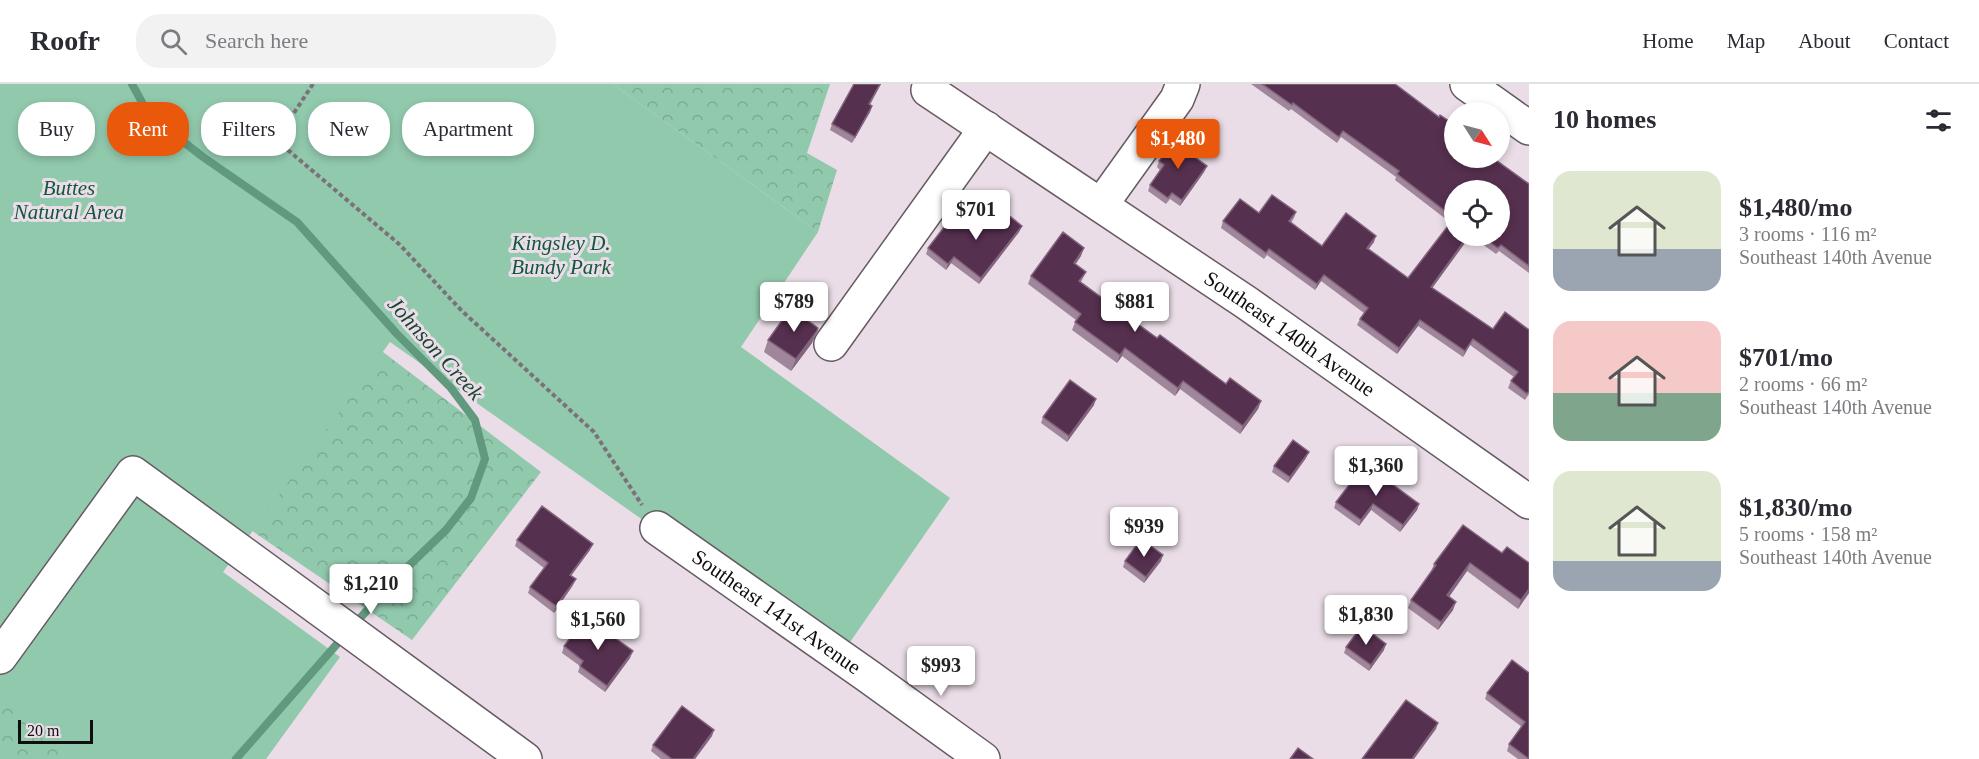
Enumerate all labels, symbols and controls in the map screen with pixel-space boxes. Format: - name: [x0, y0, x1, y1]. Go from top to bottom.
- search box: [136, 14, 556, 68]
- text: Roofr: [30, 25, 100, 56]
- icon: search: [157, 25, 190, 58]
- text: Search here: [205, 28, 308, 53]
- text: Home: [1642, 29, 1694, 53]
- text: Map: [1727, 29, 1765, 53]
- text: About: [1798, 29, 1851, 53]
- text: Contact: [1884, 29, 1949, 53]
- chip: Buy: [18, 102, 95, 156]
- chip: Rent: [107, 102, 189, 156]
- chip: Filters: [201, 102, 296, 156]
- chip: New: [308, 102, 390, 156]
- chip: Apartment: [402, 102, 534, 156]
- north arrow: [1444, 102, 1510, 168]
- map controls: [1444, 102, 1510, 246]
- icon: filters: [1922, 104, 1955, 137]
- text: 10 homes: [1553, 105, 1656, 134]
- pin: $1,480: [1129, 119, 1227, 170]
- text: $1,480: [1151, 127, 1206, 149]
- park label: Buttes Natural Area: [13, 176, 124, 224]
- button: locate: [1444, 180, 1510, 246]
- pin: $701: [940, 190, 1012, 241]
- text: $1,480/mo: [1739, 193, 1852, 222]
- icon: home: [1601, 195, 1673, 267]
- text: $701: [956, 198, 996, 220]
- text: 3 rooms · 116 m²: [1739, 223, 1876, 245]
- park label: Kingsley D. Bundy Park: [510, 231, 612, 279]
- text: Southeast 140th Avenue: [1739, 246, 1932, 268]
- street label: Southeast 140th Avenue: [1200, 266, 1380, 401]
- pin: $789: [758, 282, 830, 333]
- pin: $881: [1099, 282, 1171, 333]
- text: $789: [774, 290, 814, 312]
- text: $881: [1115, 290, 1155, 312]
- water label: Johnson Creek: [383, 291, 489, 406]
- text: $701/mo: [1739, 343, 1833, 372]
- icon: home: [1601, 345, 1673, 417]
- text: 2 rooms · 66 m²: [1739, 373, 1867, 395]
- text: Southeast 140th Avenue: [1739, 396, 1932, 418]
- pin: $1,360: [1327, 446, 1425, 497]
- text: $1,360: [1349, 454, 1404, 476]
- text: $1,830/mo: [1739, 493, 1852, 522]
- icon: home: [1601, 495, 1673, 567]
- pin: $939: [1108, 507, 1180, 558]
- text: $939: [1124, 515, 1164, 537]
- text: 5 rooms · 158 m²: [1739, 523, 1877, 545]
- street label: Southeast 141st Avenue: [688, 544, 865, 679]
- text: Southeast 140th Avenue: [1739, 546, 1932, 568]
- pin: $1,210: [322, 564, 420, 615]
- text: $1,210: [344, 572, 399, 594]
- pin: $1,830: [1317, 595, 1415, 646]
- pin: $1,560: [549, 600, 647, 651]
- text: $1,830: [1339, 603, 1394, 625]
- text: $1,560: [571, 608, 626, 630]
- pin: $993: [905, 646, 977, 697]
- text: $993: [921, 654, 961, 676]
- scale bar: [18, 717, 93, 744]
- text: 20 m: [27, 722, 59, 739]

